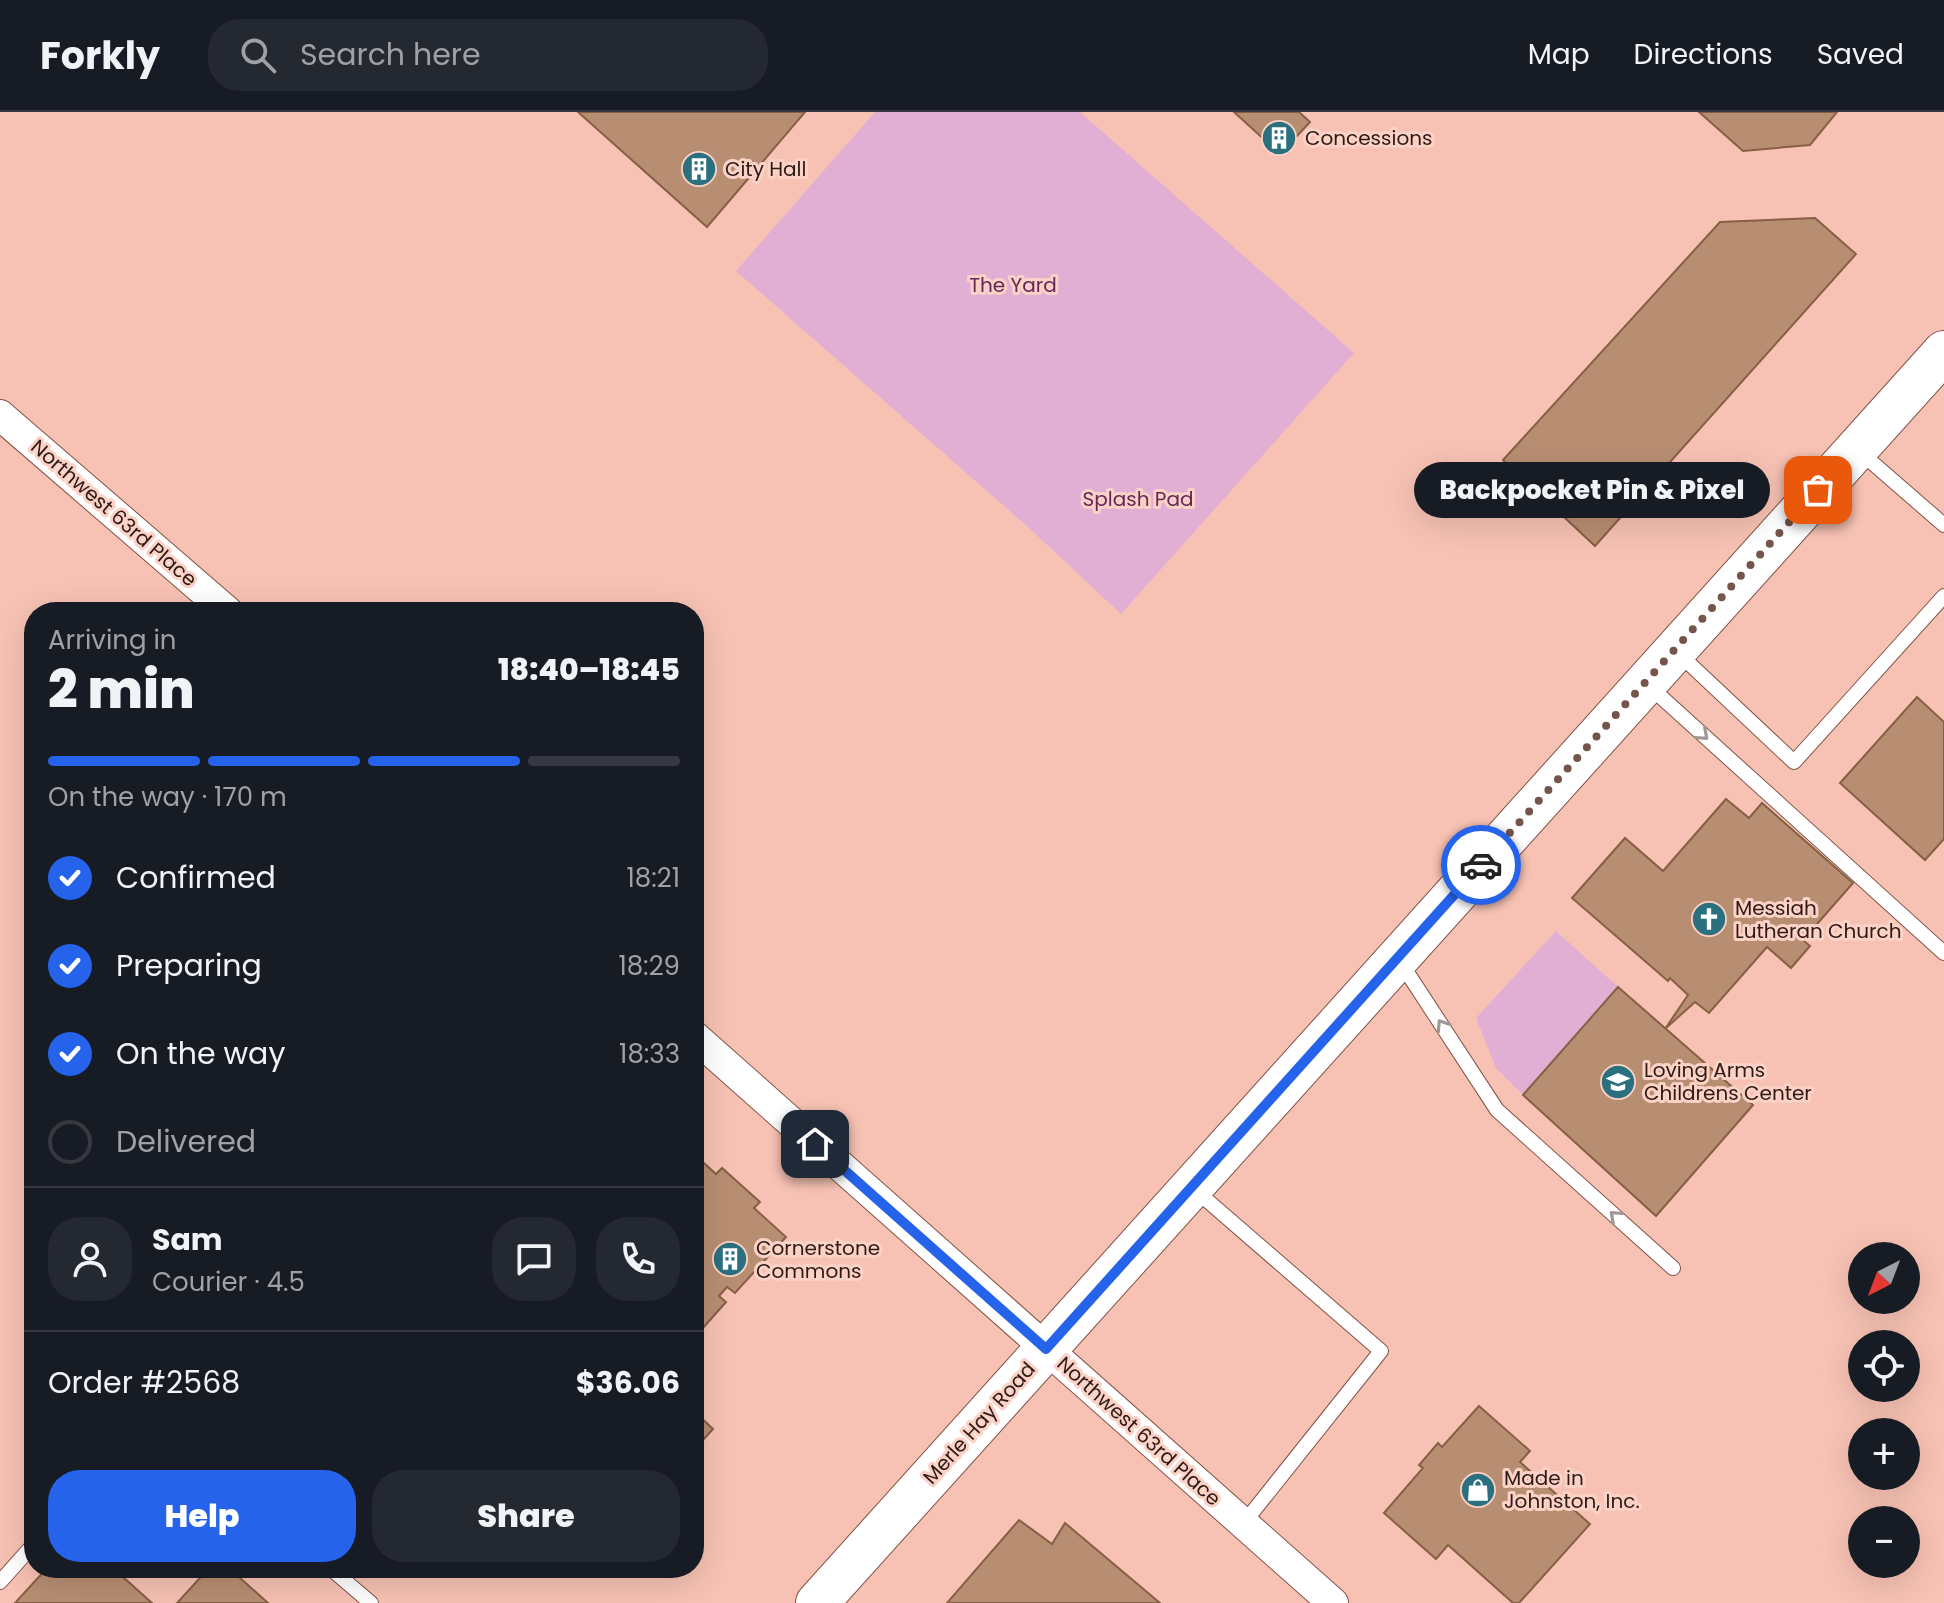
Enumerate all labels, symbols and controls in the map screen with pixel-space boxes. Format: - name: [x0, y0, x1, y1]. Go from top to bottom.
- search box: [208, 19, 768, 91]
- text: Forkly: [40, 29, 160, 82]
- icon: search: [236, 33, 280, 77]
- text: Search here: [300, 33, 481, 76]
- text: Map: [1528, 35, 1590, 74]
- text: Directions: [1634, 35, 1773, 74]
- text: Saved: [1817, 35, 1904, 74]
- building icon: Concessions: [1260, 119, 1298, 157]
- place label: Concessions: [1305, 124, 1432, 152]
- building icon: City Hall: [680, 150, 718, 188]
- place label: City Hall: [725, 155, 806, 183]
- park label: The Yard: [969, 271, 1057, 299]
- street label: Northwest 63rd Place: [25, 433, 203, 593]
- pin: [1784, 456, 1852, 524]
- callout: Backpocket Pin & Pixel: [1414, 462, 1770, 518]
- icon: bag: [1796, 468, 1840, 512]
- text: Backpocket Pin & Pixel: [1440, 472, 1744, 508]
- park label: Splash Pad: [1083, 485, 1193, 513]
- text: Arriving in: [48, 622, 177, 658]
- text: 18:40–18:45: [498, 648, 680, 691]
- text: 2 min: [48, 653, 195, 726]
- one-way arrow: [1694, 726, 1708, 741]
- text: On the way · 170 m: [48, 779, 287, 815]
- courier: [1441, 825, 1521, 905]
- icon: car: [1459, 843, 1503, 887]
- icon: check: [48, 856, 92, 900]
- text: Confirmed: [116, 856, 276, 899]
- text: 18:21: [626, 860, 680, 896]
- place label: Messiah Lutheran Church: [1735, 894, 1901, 945]
- church icon: Messiah Lutheran Church: [1690, 900, 1728, 938]
- icon: check: [48, 944, 92, 988]
- text: Preparing: [116, 944, 262, 987]
- text: 18:29: [618, 948, 680, 984]
- one-way arrow: [1436, 1020, 1451, 1034]
- icon: check: [48, 1032, 92, 1076]
- text: On the way: [116, 1032, 285, 1075]
- text: 18:33: [619, 1036, 680, 1072]
- place label: Loving Arms Childrens Center: [1644, 1056, 1812, 1107]
- school or university icon: Loving Arms Childrens Center: [1599, 1063, 1637, 1101]
- pin: [781, 1110, 849, 1178]
- text: Delivered: [116, 1120, 256, 1163]
- icon: home: [793, 1122, 837, 1166]
- one-way arrow: [1610, 1211, 1625, 1226]
- button: person: [48, 1217, 132, 1301]
- button: chat: [492, 1217, 576, 1301]
- button: phone: [596, 1217, 680, 1301]
- text: Sam: [152, 1218, 223, 1261]
- place label: Cornerstone Commons: [756, 1234, 880, 1285]
- building icon: Cornerstone Commons: [711, 1240, 749, 1278]
- north arrow: [1848, 1242, 1920, 1314]
- map controls: [1848, 1242, 1920, 1578]
- text: Courier · 4.5: [152, 1264, 305, 1300]
- button: locate: [1848, 1330, 1920, 1402]
- street label: Northwest 63rd Place: [1051, 1350, 1227, 1512]
- street label: Merle Hay Road: [917, 1356, 1041, 1490]
- text: Order #2568: [48, 1361, 240, 1404]
- text: $36.06: [576, 1361, 680, 1404]
- button: +: [1848, 1418, 1920, 1490]
- place label: Made in Johnston, Inc.: [1504, 1464, 1640, 1515]
- button: Help: [48, 1470, 356, 1562]
- button: Share: [372, 1470, 680, 1562]
- shop icon: Made in Johnston, Inc.: [1459, 1471, 1497, 1509]
- button: −: [1848, 1506, 1920, 1578]

